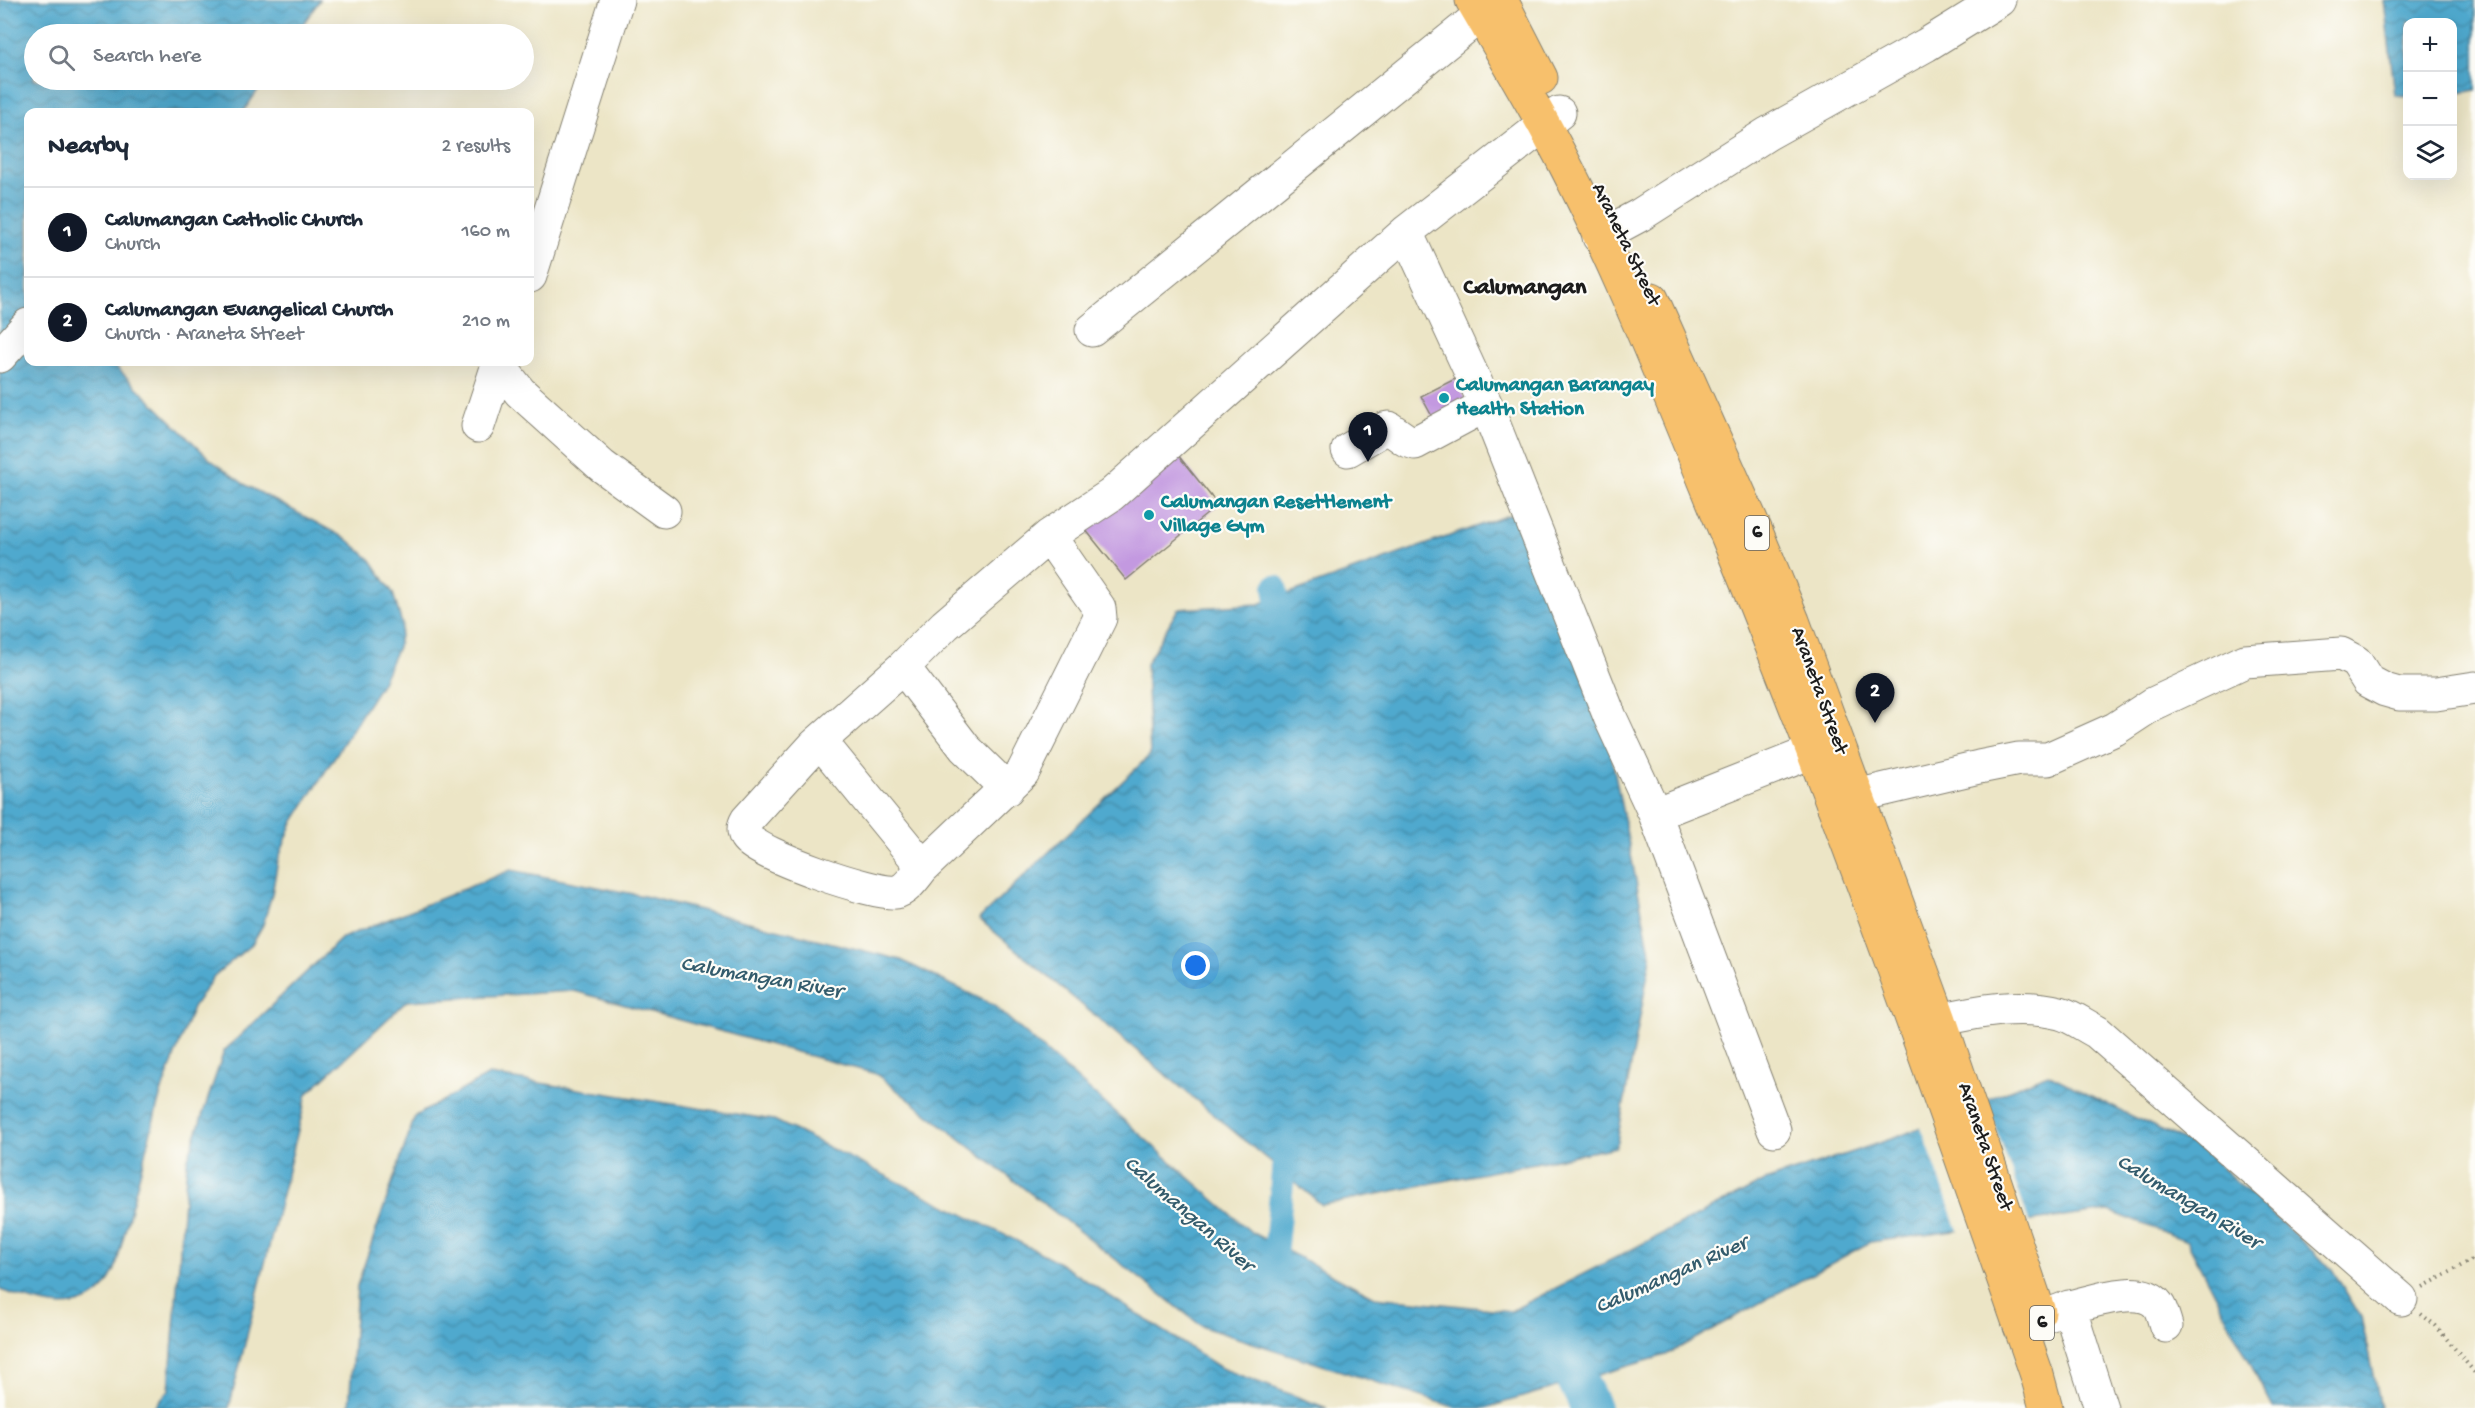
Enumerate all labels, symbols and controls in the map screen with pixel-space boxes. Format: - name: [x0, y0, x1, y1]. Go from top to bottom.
- map controls: [2403, 18, 2457, 180]
- button: +: [2403, 18, 2457, 72]
- search box: [24, 24, 534, 90]
- icon: search: [45, 41, 78, 74]
- text: Search here: [93, 44, 201, 70]
- button: −: [2403, 72, 2457, 126]
- button: layers: [2403, 126, 2457, 180]
- text: Nearby: [48, 132, 129, 163]
- text: 2 results: [441, 136, 510, 159]
- street label: Araneta Street: [1585, 180, 1667, 313]
- text: Calumangan Catholic Church: [105, 208, 363, 234]
- text: 1: [63, 221, 72, 244]
- text: 160 m: [461, 221, 510, 244]
- text: Church: [105, 234, 161, 257]
- district label: Calumangan: [1463, 274, 1587, 303]
- text: Calumangan Evangelical Church: [105, 298, 393, 324]
- text: 2: [63, 311, 72, 334]
- text: 210 m: [462, 311, 510, 334]
- text: Church · Araneta Street: [105, 324, 303, 347]
- place label: Calumangan Barangay Health Station: [1455, 374, 1655, 423]
- marker: Calumangan Barangay Health Station: [1437, 391, 1451, 405]
- pin: 1: [1348, 412, 1388, 462]
- place label: Calumangan Resettlement Village Gym: [1160, 491, 1393, 540]
- marker: Calumangan Resettlement Village Gym: [1142, 508, 1156, 522]
- road number: 6: [1745, 516, 1769, 550]
- street label: Araneta Street: [1783, 624, 1853, 760]
- pin: 2: [1856, 674, 1894, 723]
- your location: [1181, 951, 1210, 980]
- water label: Calumangan River: [678, 952, 848, 1007]
- street label: Araneta Street: [1950, 1080, 2018, 1216]
- water label: Calumangan River: [2111, 1150, 2268, 1258]
- water label: Calumangan River: [1118, 1152, 1261, 1281]
- water label: Calumangan River: [1592, 1229, 1756, 1321]
- road number: 6: [2030, 1306, 2054, 1340]

